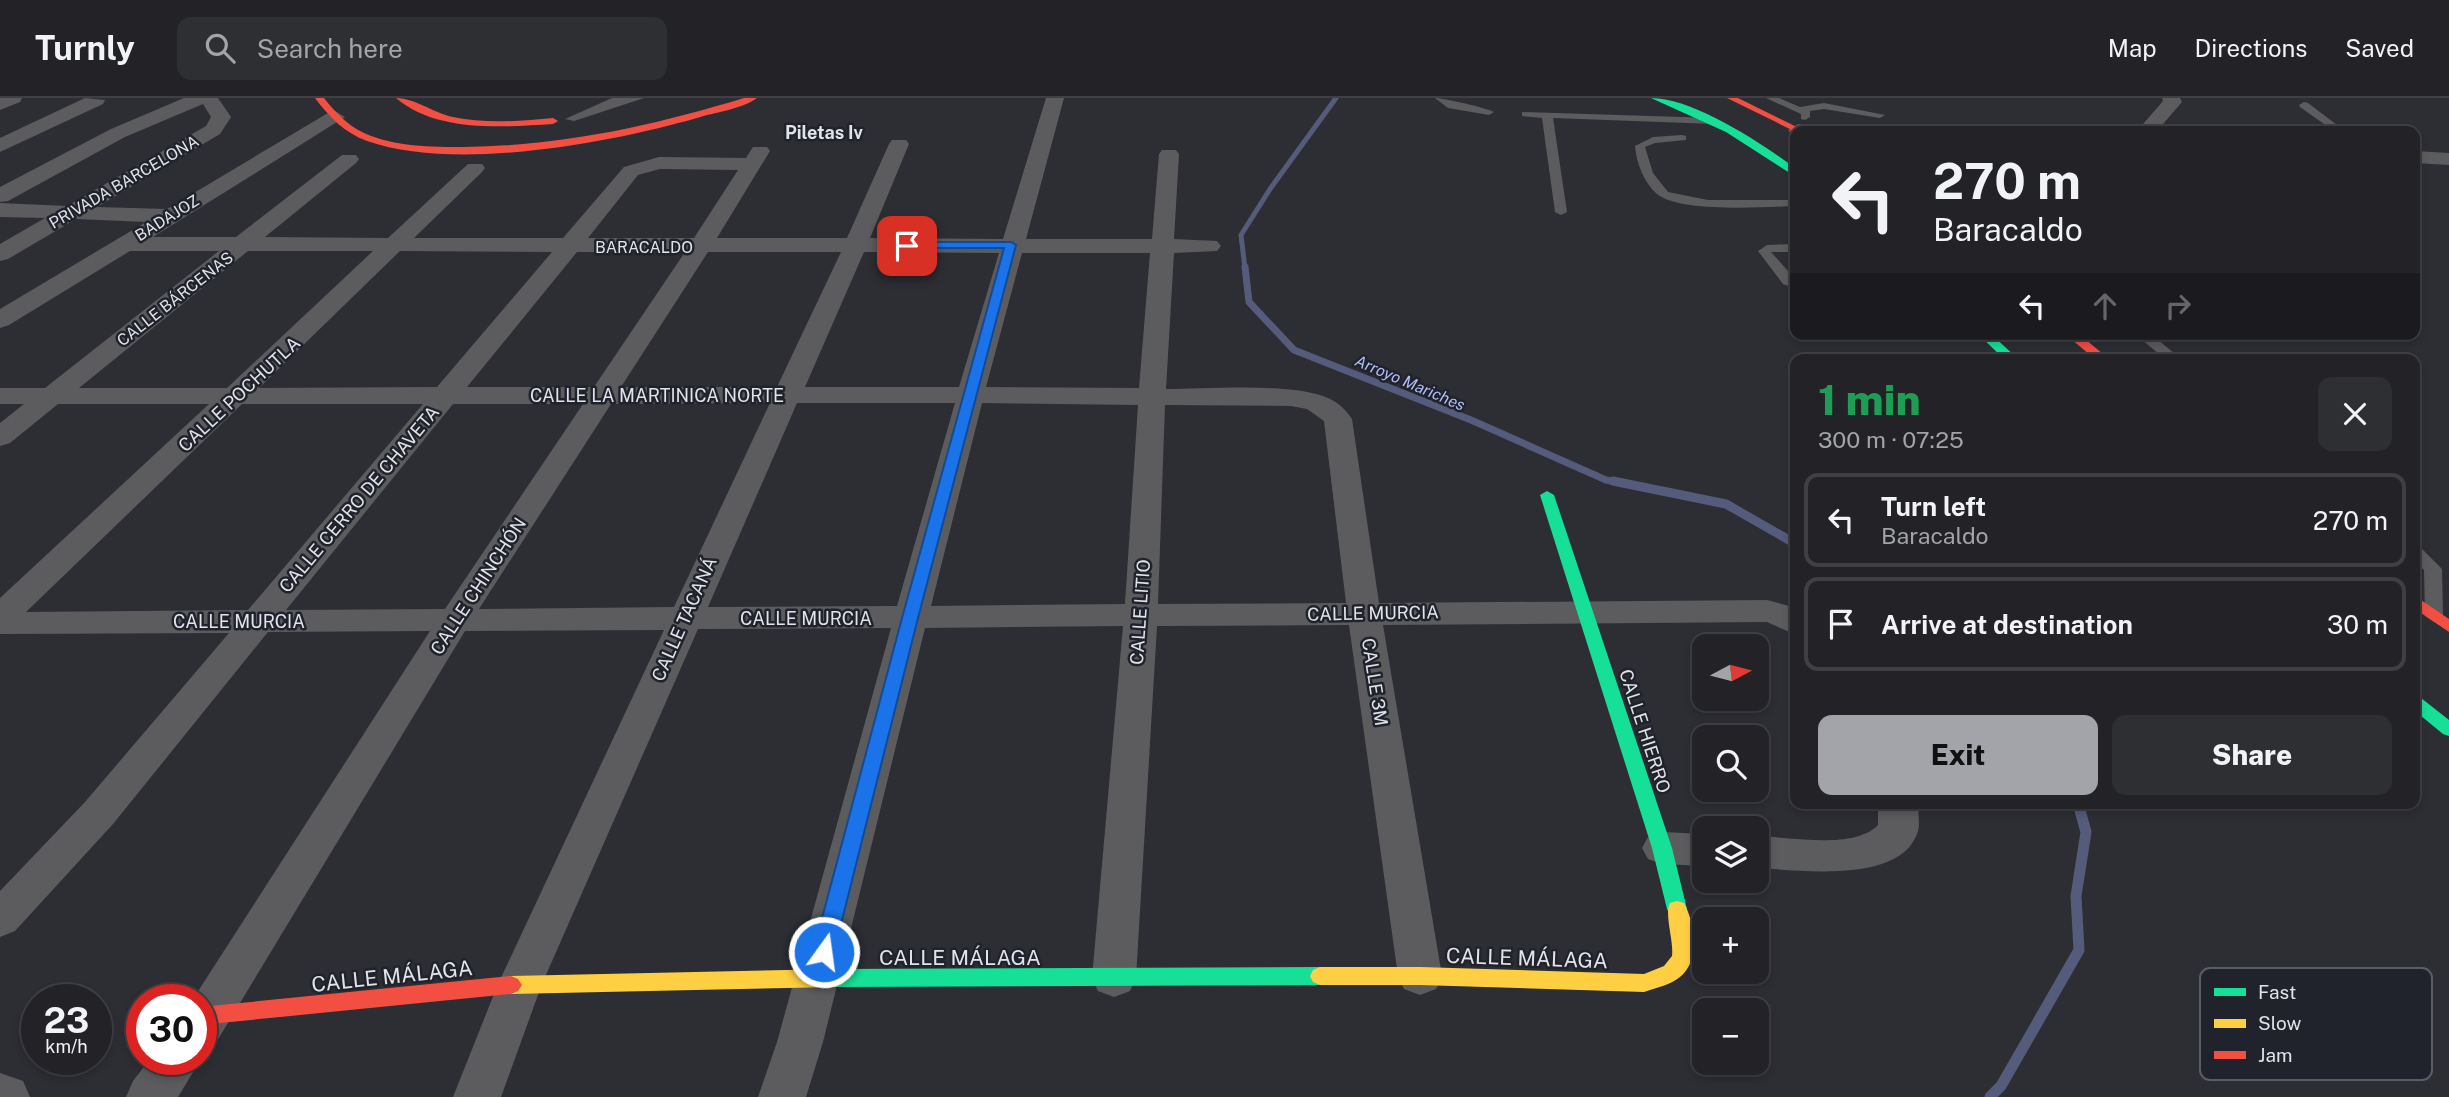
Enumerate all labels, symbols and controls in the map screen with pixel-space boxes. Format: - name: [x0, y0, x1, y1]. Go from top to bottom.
- search box: [177, 17, 667, 80]
- text: Turnly: [35, 29, 135, 67]
- icon: search: [201, 29, 239, 67]
- text: Search here: [257, 33, 403, 64]
- text: Map: [2108, 34, 2157, 62]
- text: Directions: [2195, 34, 2307, 62]
- text: Saved: [2345, 34, 2414, 62]
- district label: Piletas Iv: [785, 122, 864, 143]
- street label: PRIVADA BARCELONA: [46, 131, 202, 233]
- text: 270 m: [1933, 152, 2081, 210]
- icon: left: [1818, 154, 1909, 245]
- street label: BADAJOZ: [131, 191, 203, 245]
- text: Baracaldo: [1933, 211, 2083, 248]
- pin: [877, 216, 937, 276]
- icon: arrive: [888, 227, 926, 265]
- street label: BARACALDO: [595, 238, 693, 257]
- street label: CALLE BÁRCENAS: [113, 247, 237, 350]
- icon: left: [2013, 287, 2051, 325]
- icon: ahead: [2086, 287, 2124, 325]
- icon: right: [2159, 287, 2197, 325]
- street label: CALLE POCHUTLA: [174, 332, 304, 456]
- water label: Arroyo Mariches: [1352, 351, 1468, 415]
- text: 1 min: [1818, 375, 1921, 424]
- button: close: [2318, 377, 2392, 451]
- street label: CALLE LA MARTINICA NORTE: [530, 385, 784, 406]
- street label: CALLE CERRO DE CHAVETA: [275, 401, 443, 597]
- text: 300 m · 07:25: [1818, 426, 1964, 453]
- text: Turn left: [1881, 491, 1986, 522]
- icon: left: [1822, 501, 1860, 539]
- text: 270 m: [2313, 505, 2388, 536]
- street label: CALLE CHINCHÓN: [425, 513, 530, 658]
- text: Baracaldo: [1881, 522, 1989, 549]
- street label: CALLE TACANÁ: [646, 553, 721, 684]
- street label: CALLE LITIO: [1126, 559, 1154, 665]
- street label: CALLE MURCIA: [1307, 601, 1439, 625]
- icon: arrive: [1822, 605, 1860, 643]
- street label: CALLE MURCIA: [740, 608, 872, 629]
- text: Arrive at destination: [1881, 609, 2133, 640]
- text: 30 m: [2327, 609, 2388, 640]
- street label: CALLE MURCIA: [173, 611, 305, 632]
- north arrow: [1692, 634, 1769, 710]
- map controls: [1692, 634, 1769, 1075]
- street label: CALLE 3M: [1358, 637, 1392, 727]
- street label: CALLE HIERRO: [1615, 666, 1675, 796]
- button: Exit: [1818, 715, 2098, 795]
- button: Share: [2112, 715, 2392, 795]
- button: search: [1692, 725, 1769, 802]
- button: layers: [1692, 816, 1769, 893]
- button: +: [1692, 907, 1769, 984]
- position arrow: [787, 915, 861, 989]
- street label: CALLE MÁLAGA: [1446, 943, 1608, 973]
- street label: CALLE MÁLAGA: [879, 945, 1041, 970]
- street label: CALLE MÁLAGA: [310, 955, 474, 997]
- legend: [2200, 968, 2432, 1080]
- text: Fast: [2258, 981, 2296, 1003]
- speed limit sign: 30: [126, 984, 217, 1075]
- button: −: [1692, 998, 1769, 1075]
- text: 23: [44, 1000, 89, 1041]
- text: Slow: [2258, 1012, 2302, 1034]
- text: km/h: [45, 1036, 88, 1057]
- text: Jam: [2258, 1044, 2292, 1066]

